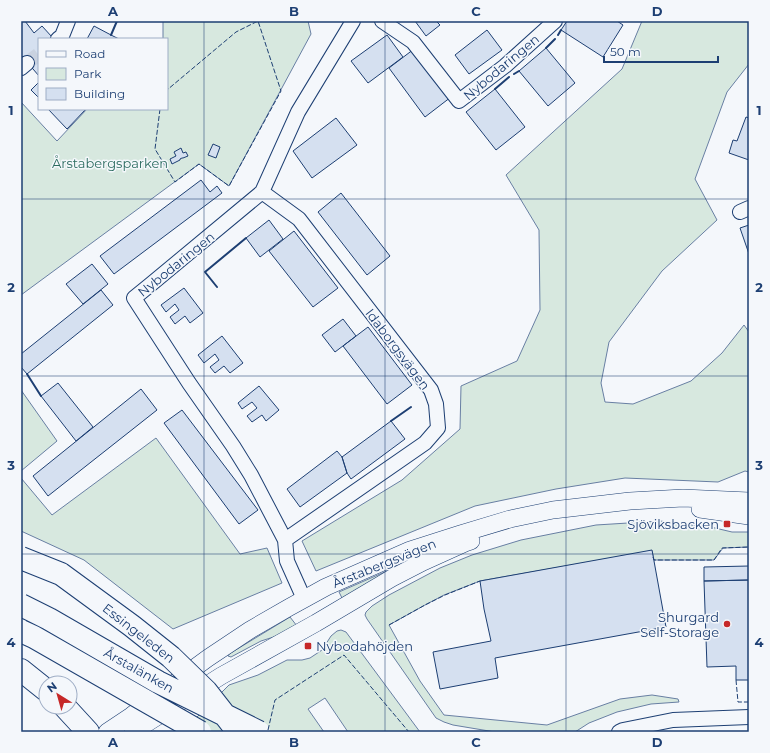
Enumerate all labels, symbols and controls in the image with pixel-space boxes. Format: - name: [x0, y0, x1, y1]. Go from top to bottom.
- text: A: [107, 3, 119, 19]
- text: B: [289, 3, 299, 19]
- text: C: [471, 3, 481, 19]
- text: D: [652, 3, 663, 19]
- street label: Nybodaringen: [460, 31, 542, 103]
- legend: [38, 38, 168, 110]
- scale bar: [604, 38, 718, 64]
- text: 50 m: [610, 44, 641, 59]
- text: Road: [74, 46, 105, 61]
- text: Park: [74, 66, 102, 81]
- text: Building: [74, 86, 125, 101]
- text: 1: [8, 102, 14, 118]
- text: 1: [756, 102, 762, 118]
- park label: Årstabergsparken: [52, 155, 168, 171]
- street label: Nybodaringen: [134, 228, 218, 300]
- text: 2: [7, 279, 15, 295]
- text: 2: [755, 279, 763, 295]
- street label: Idaborgsvägen: [362, 305, 434, 393]
- text: 3: [6, 457, 15, 473]
- text: 3: [754, 457, 763, 473]
- place label: Sjöviksbacken: [627, 516, 719, 532]
- marker: Sjöviksbacken: [722, 519, 732, 529]
- street label: Årstabergsvägen: [330, 535, 438, 591]
- street label: Essingeleden: [100, 600, 178, 666]
- place label: Shurgard Self-Storage: [640, 609, 719, 640]
- marker: Shurgard Self-Storage: [722, 619, 732, 629]
- text: 4: [7, 634, 16, 650]
- text: 4: [755, 634, 764, 650]
- place label: Nybodahöjden: [316, 638, 413, 654]
- marker: Nybodahöjden: [303, 641, 313, 651]
- street label: Årstalänken: [101, 644, 177, 696]
- north arrow: [38, 675, 78, 715]
- text: N: [44, 679, 60, 695]
- text: A: [107, 734, 119, 750]
- text: B: [289, 734, 299, 750]
- text: C: [471, 734, 481, 750]
- text: D: [652, 734, 663, 750]

